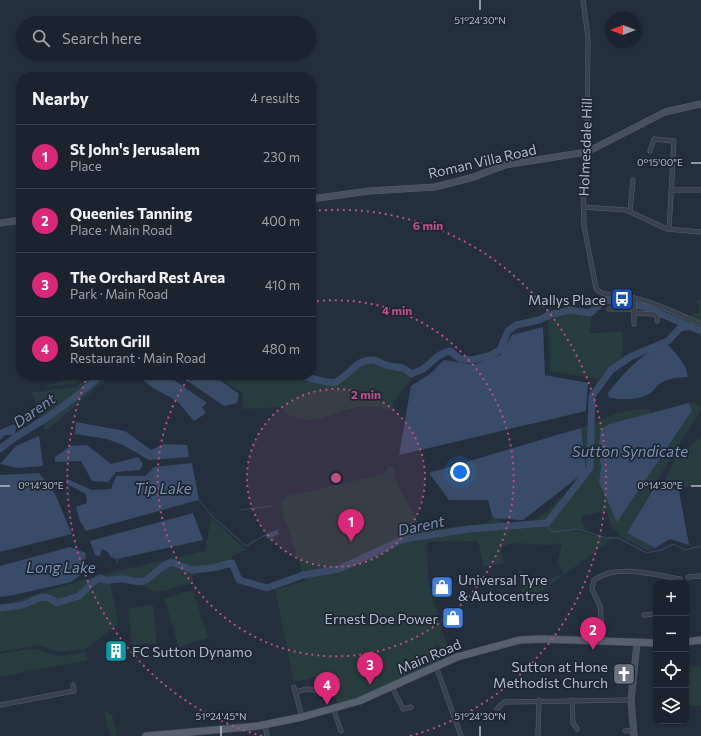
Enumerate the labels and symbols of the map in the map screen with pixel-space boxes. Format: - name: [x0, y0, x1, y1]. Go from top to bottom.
- north arrow: [605, 12, 641, 48]
- text: 51°24'30"N: [454, 14, 506, 26]
- street label: Holmesdale Hill: [575, 97, 595, 197]
- street label: Roman Villa Road: [426, 140, 538, 182]
- text: 0°15'00"E: [637, 156, 683, 168]
- text: 6 min: [413, 218, 443, 232]
- bus stop icon: Mallys Place: [609, 286, 635, 312]
- place label: Mallys Place: [528, 291, 606, 308]
- text: 4 min: [382, 303, 412, 317]
- text: 2 min: [351, 387, 381, 401]
- water label: Darent: [9, 389, 59, 431]
- water label: Sutton Syndicate: [572, 442, 688, 460]
- your location: [450, 462, 470, 482]
- centre of rings: [329, 471, 343, 485]
- text: 0°14'30"E: [18, 479, 64, 491]
- water label: Tip Lake: [134, 479, 192, 497]
- text: 0°14'30"E: [637, 479, 683, 491]
- pin: 1: [338, 509, 364, 542]
- water label: Darent: [396, 511, 447, 539]
- water label: Long Lake: [26, 558, 96, 576]
- place label: Universal Tyre & Autocentres: [458, 571, 549, 604]
- shop icon: Universal Tyre & Autocentres: [429, 574, 455, 600]
- shop icon: Ernest Doe Power: [440, 605, 466, 631]
- place label: Ernest Doe Power: [325, 610, 438, 627]
- pin: 2: [580, 617, 606, 650]
- street label: Main Road: [395, 635, 463, 677]
- building icon: FC Sutton Dynamo: [103, 638, 129, 664]
- place label: FC Sutton Dynamo: [132, 643, 252, 660]
- pin: 3: [357, 652, 383, 685]
- place label: Sutton at Hone Methodist Church: [493, 658, 608, 691]
- church icon: Sutton at Hone Methodist Church: [611, 661, 637, 687]
- pin: 4: [314, 672, 340, 705]
- text: 51°24'45"N: [195, 710, 247, 722]
- text: 51°24'30"N: [454, 710, 506, 722]

